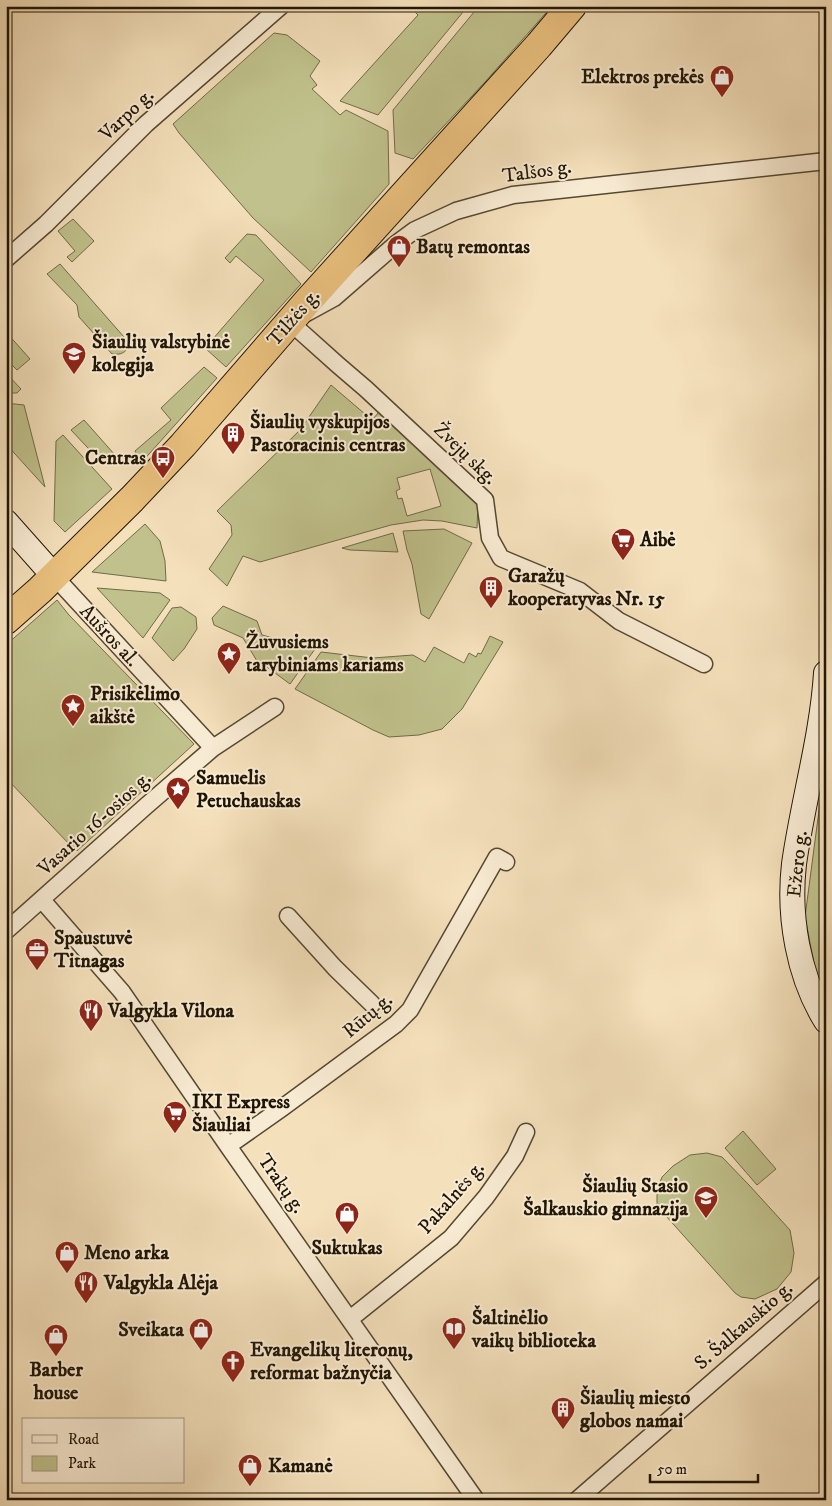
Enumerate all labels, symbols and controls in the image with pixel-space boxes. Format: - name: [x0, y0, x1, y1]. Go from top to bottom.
- shop icon: Elektros prekės: [709, 64, 735, 98]
- place label: Elektros prekės: [581, 65, 704, 90]
- street label: Varpo g.: [94, 83, 160, 147]
- street label: Talšos g.: [501, 155, 573, 189]
- shop icon: Batų remontas: [386, 234, 412, 268]
- place label: Batų remontas: [416, 235, 530, 260]
- street label: Tilžės g.: [262, 284, 326, 352]
- place label: Šiaulių valstybinė kolegija: [91, 329, 231, 378]
- school or university icon: Šiaulių valstybinė kolegija: [61, 341, 87, 375]
- place label: Šiaulių vyskupijos Pastoracinis centras: [250, 409, 406, 458]
- street label: Žvejų skg.: [428, 417, 503, 491]
- building icon: Šiaulių vyskupijos Pastoracinis centras: [220, 421, 246, 455]
- bus stop icon: Centras: [150, 445, 176, 479]
- place label: Centras: [85, 446, 146, 471]
- supermarket icon: Aibė: [610, 527, 636, 561]
- place label: Aibė: [639, 528, 676, 553]
- place label: Garažų kooperatyvas Nr. 15: [507, 564, 665, 612]
- building icon: Garažų kooperatyvas Nr. 15: [478, 575, 504, 609]
- street label: Aušros al.: [74, 600, 144, 672]
- place label: Žuvusiems tarybiniams kariams: [246, 629, 404, 678]
- place icon: Žuvusiems tarybiniams kariams: [216, 641, 242, 675]
- place label: Prisikėlimo aikštė: [90, 682, 180, 730]
- place icon: Prisikėlimo aikštė: [60, 693, 86, 727]
- street label: Vasario 16-osios g.: [32, 766, 157, 882]
- place label: Samuelis Petuchauskas: [196, 766, 301, 814]
- place icon: Samuelis Petuchauskas: [165, 776, 191, 810]
- street label: Ežero g.: [782, 829, 814, 899]
- place label: Spaustuvė Titnagas: [53, 926, 133, 974]
- office icon: Spaustuvė Titnagas: [24, 937, 50, 971]
- street label: Rūtų g.: [338, 988, 398, 1044]
- restaurant icon: Valgykla Vilona: [78, 998, 104, 1032]
- place label: Valgykla Vilona: [107, 999, 235, 1024]
- place label: IKI Express Šiauliai: [192, 1090, 290, 1138]
- supermarket icon: IKI Express Šiauliai: [162, 1100, 188, 1134]
- street label: Trakų g.: [251, 1149, 311, 1219]
- street label: Pakalnės g.: [413, 1156, 491, 1240]
- place label: Šiaulių Stasio Šalkauskio gimnazija: [523, 1173, 689, 1222]
- school or university icon: Šiaulių Stasio Šalkauskio gimnazija: [693, 1185, 719, 1219]
- shop icon: Suktukas: [334, 1201, 360, 1235]
- place label: Suktukas: [311, 1236, 383, 1261]
- shop icon: Meno arka: [54, 1240, 80, 1274]
- place label: Meno arka: [84, 1241, 169, 1266]
- restaurant icon: Valgykla Alėja: [73, 1270, 99, 1304]
- place label: Valgykla Alėja: [103, 1271, 219, 1296]
- street label: S. Šalkauskio g.: [689, 1276, 799, 1376]
- place label: Šaltinėlio vaikų biblioteka: [471, 1305, 597, 1354]
- library icon: Šaltinėlio vaikų biblioteka: [441, 1316, 467, 1350]
- shop icon: Sveikata: [188, 1317, 214, 1351]
- place label: Sveikata: [118, 1318, 184, 1343]
- shop icon: Barber house: [43, 1323, 69, 1357]
- place label: Evangelikų literonų, reformat bažnyčia: [250, 1338, 413, 1386]
- church icon: Evangelikų literonų, reformat bažnyčia: [220, 1349, 246, 1383]
- place label: Barber house: [29, 1358, 83, 1406]
- place label: Šiaulių miesto globos namai: [579, 1385, 690, 1434]
- building icon: Šiaulių miesto globos namai: [550, 1396, 576, 1430]
- legend: [22, 1418, 185, 1484]
- text: Road: [68, 1430, 100, 1449]
- scale bar: [650, 1451, 757, 1483]
- shop icon: Kamanė: [237, 1453, 263, 1487]
- text: Park: [68, 1454, 97, 1473]
- place label: Kamanė: [268, 1454, 333, 1479]
- text: 50 m: [657, 1460, 687, 1479]

